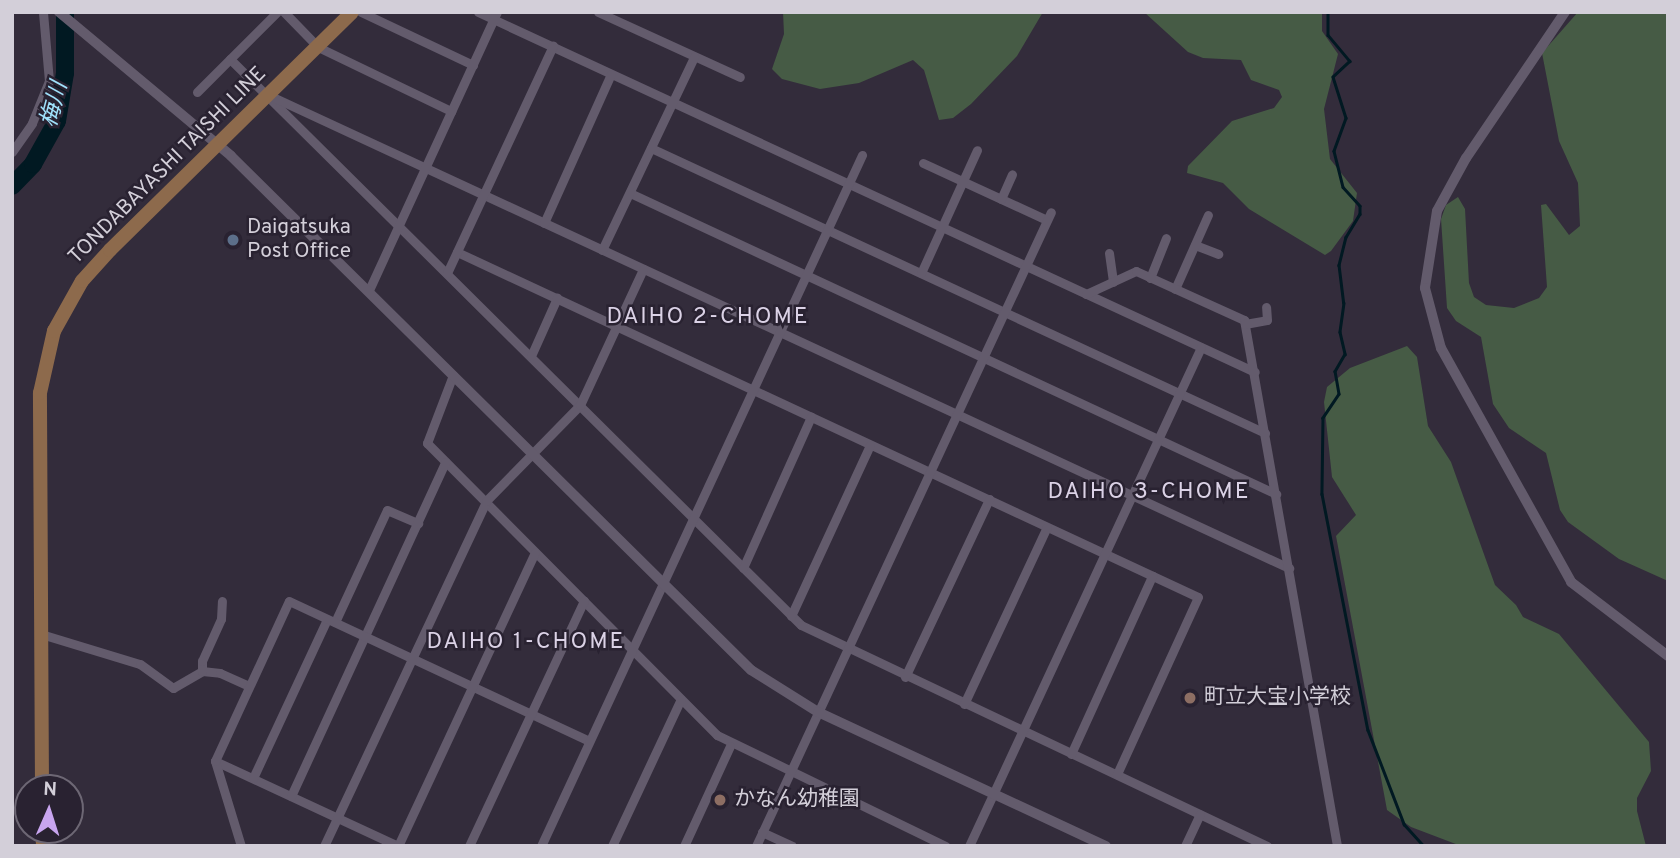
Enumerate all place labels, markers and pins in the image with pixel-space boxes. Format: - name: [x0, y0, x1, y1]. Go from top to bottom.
- place label: Daigatsuka Post Office: [247, 215, 351, 265]
- marker: Daigatsuka Post Office: [225, 232, 241, 248]
- place label: 町立大宝小学校: [1204, 685, 1351, 711]
- marker: 町立大宝小学校: [1182, 690, 1198, 706]
- place label: かなん幼稚園: [734, 787, 860, 813]
- marker: かなん幼稚園: [712, 792, 728, 808]

